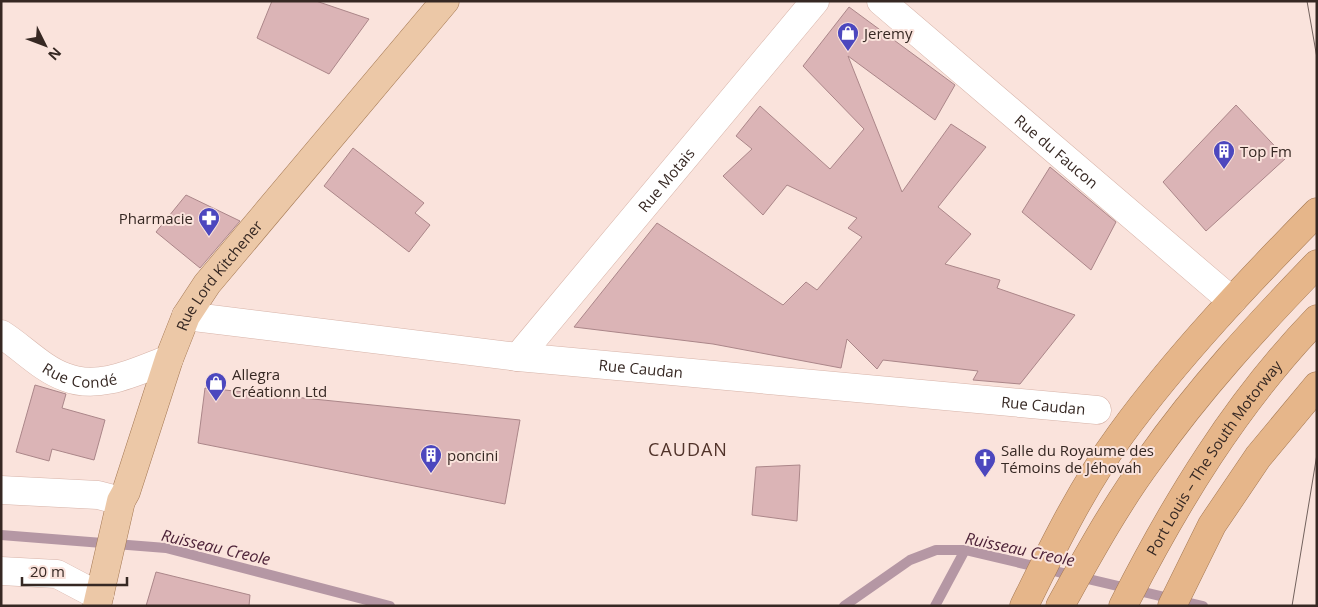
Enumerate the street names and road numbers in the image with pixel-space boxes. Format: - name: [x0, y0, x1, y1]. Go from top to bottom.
- street label: Rue du Faucon: [1011, 110, 1103, 192]
- street label: Rue Motais: [633, 143, 699, 216]
- street label: Rue Lord Kitchener: [171, 216, 267, 334]
- street label: Rue Caudan: [598, 354, 684, 382]
- street label: Port Louis – The South Motorway: [1141, 355, 1286, 559]
- street label: Rue Condé: [39, 358, 119, 392]
- street label: Rue Caudan: [1000, 391, 1086, 419]

